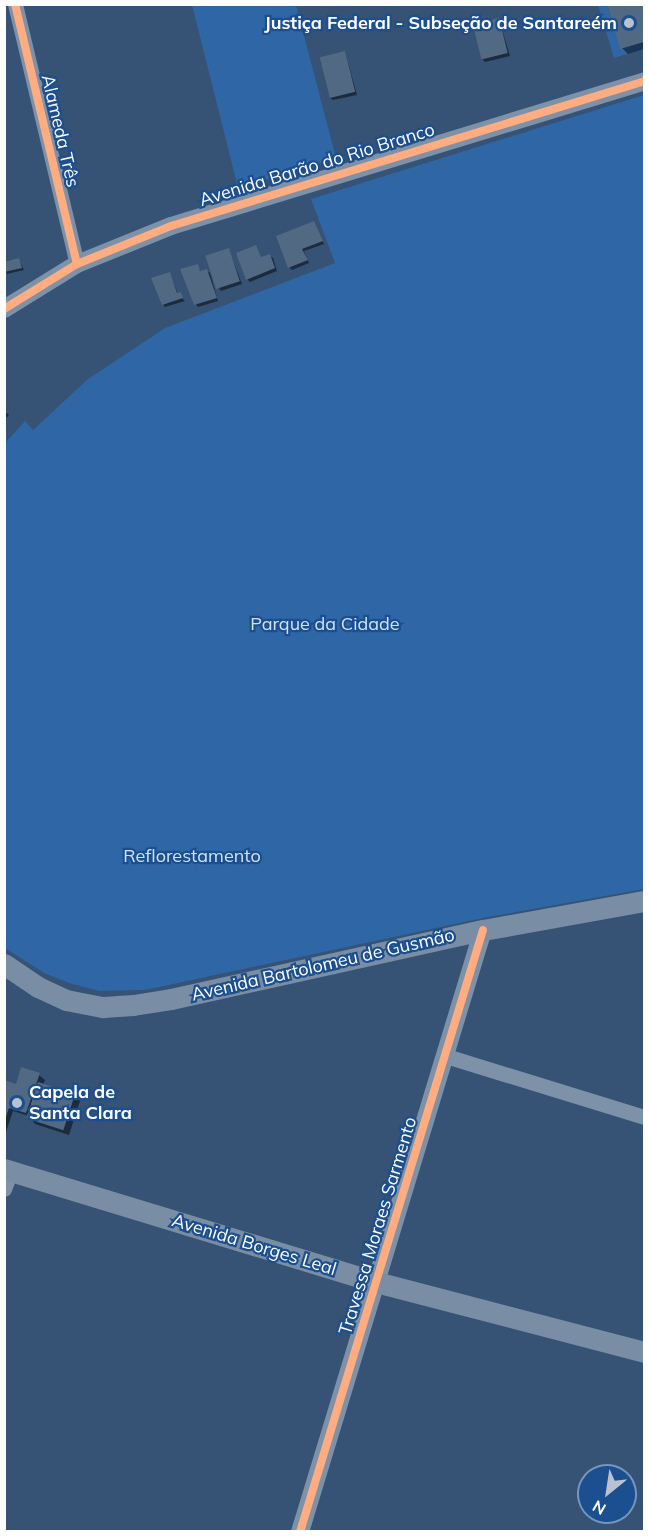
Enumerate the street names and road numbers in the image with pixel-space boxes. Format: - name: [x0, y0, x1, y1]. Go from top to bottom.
- street label: Alameda Três: [37, 73, 83, 189]
- street label: Avenida Barão do Rio Branco: [197, 119, 437, 211]
- street label: Avenida Bartolomeu de Gusmão: [189, 924, 457, 1006]
- street label: Travessa Moraes Sarmento: [335, 1114, 421, 1338]
- street label: Avenida Borges Leal: [169, 1210, 339, 1280]

